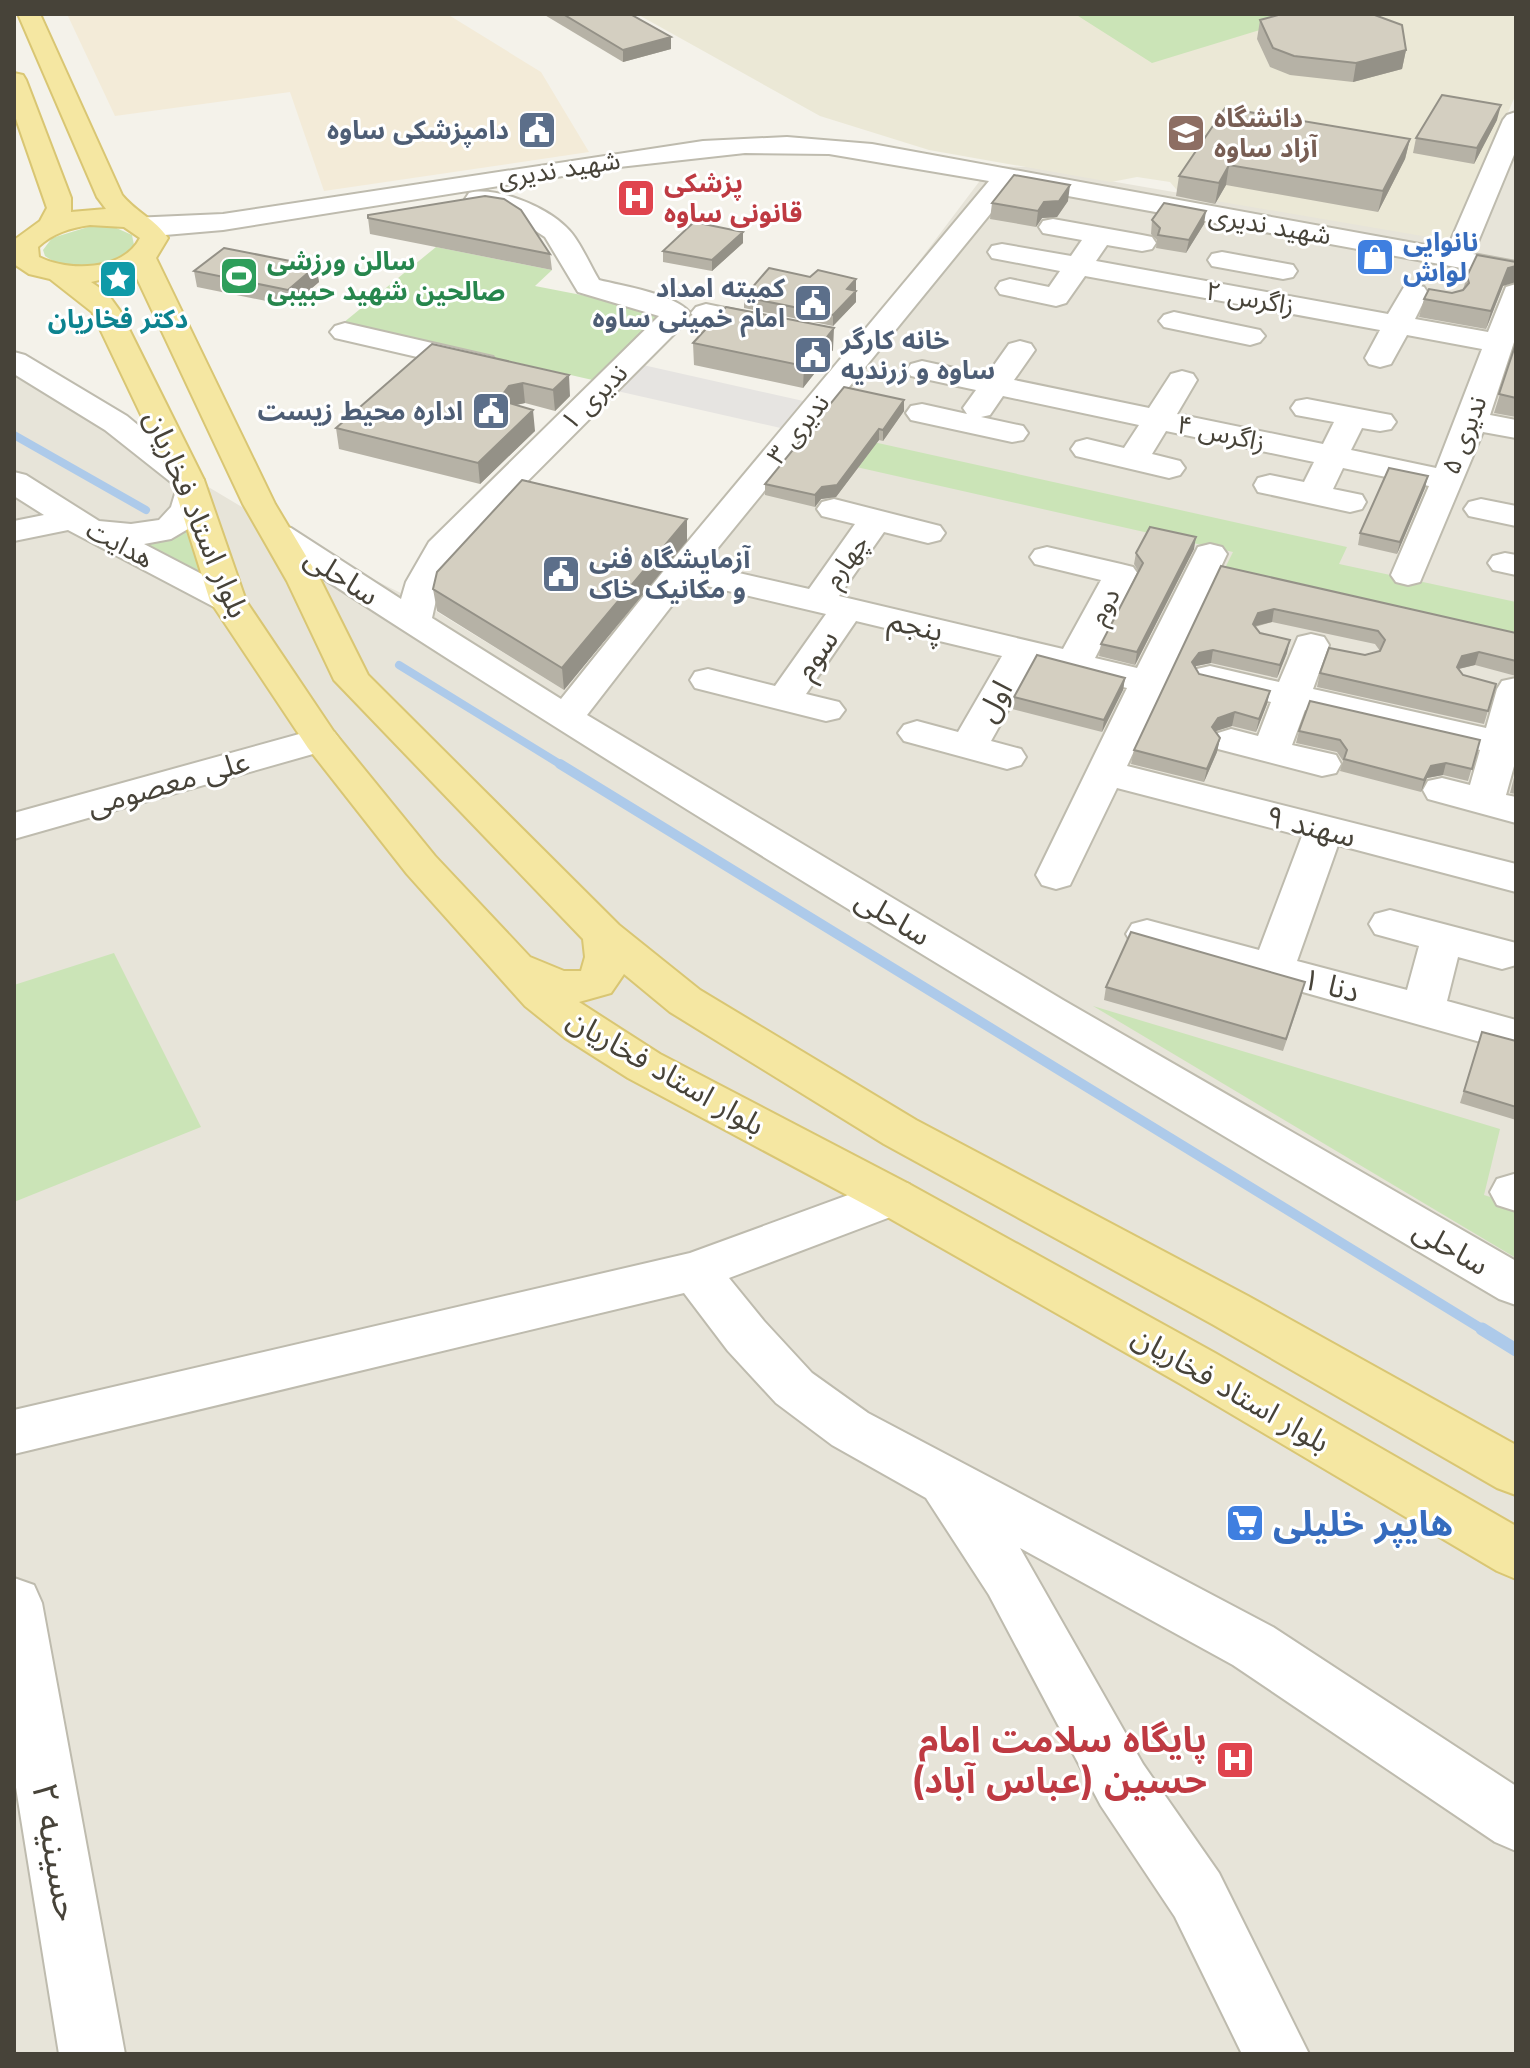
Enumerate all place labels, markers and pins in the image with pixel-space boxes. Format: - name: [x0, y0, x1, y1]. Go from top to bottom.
- place label: دانشگاه آزاد ساوه: [1214, 99, 1318, 167]
- public building icon: دامپزشکی ساوه: [516, 109, 558, 151]
- place label: دامپزشکی ساوه: [327, 111, 509, 149]
- school or university icon: دانشگاه آزاد ساوه: [1165, 112, 1207, 154]
- place label: پزشکی قانونی ساوه: [664, 164, 802, 232]
- hospital icon: پزشکی قانونی ساوه: [615, 177, 657, 219]
- place label: نانوایی لواش: [1403, 223, 1479, 291]
- shop icon: نانوایی لواش: [1354, 236, 1396, 278]
- place label: سالن ورزشی صالحین شهید حبیبی: [267, 242, 505, 310]
- sports icon: سالن ورزشی صالحین شهید حبیبی: [218, 255, 260, 297]
- place icon: دکتر فخاریان: [97, 258, 139, 300]
- place label: کمیته امداد امام خمینی ساوه: [592, 269, 786, 338]
- public building icon: کمیته امداد امام خمینی ساوه: [792, 282, 834, 324]
- place label: دکتر فخاریان: [48, 300, 188, 338]
- place label: خانه کارگر ساوه و زرندیه: [840, 321, 995, 389]
- public building icon: خانه کارگر ساوه و زرندیه: [792, 334, 834, 376]
- public building icon: اداره محیط زیست: [470, 390, 512, 432]
- place label: اداره محیط زیست: [257, 392, 463, 430]
- place label: آزمایشگاه فنی و مکانیک خاک: [589, 540, 751, 608]
- public building icon: آزمایشگاه فنی و مکانیک خاک: [540, 553, 582, 595]
- place label: هایپر خلیلی: [1273, 1497, 1453, 1549]
- supermarket icon: هایپر خلیلی: [1224, 1502, 1266, 1544]
- place label: پایگاه سلامت امام حسین (عباس آباد): [912, 1713, 1207, 1806]
- hospital icon: پایگاه سلامت امام حسین (عباس آباد): [1214, 1739, 1256, 1781]

